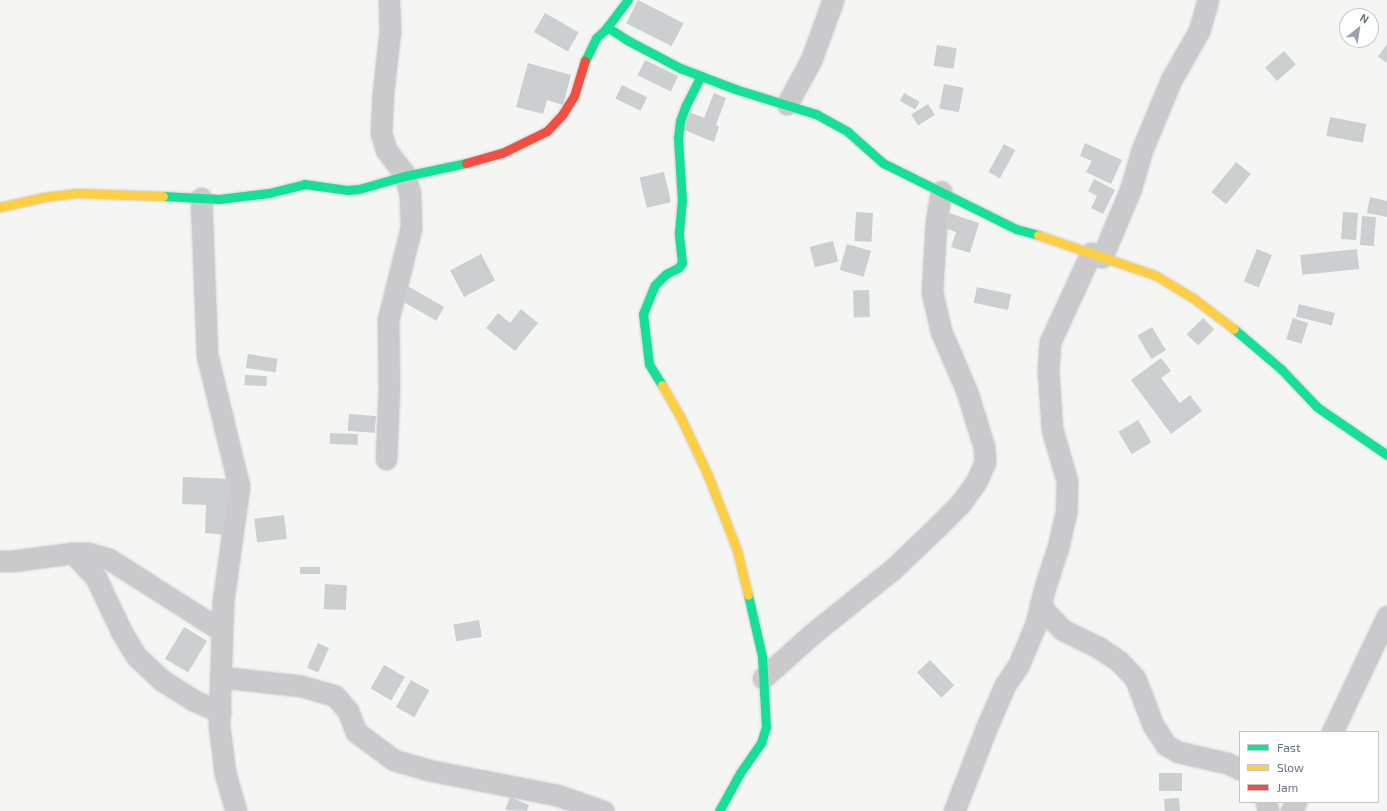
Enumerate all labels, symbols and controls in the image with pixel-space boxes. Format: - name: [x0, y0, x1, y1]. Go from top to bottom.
- north arrow: [1339, 8, 1379, 48]
- text: N: [1358, 10, 1371, 26]
- legend: [1239, 731, 1379, 803]
- text: Fast: [1277, 740, 1300, 754]
- text: Slow: [1277, 760, 1304, 774]
- text: Jam: [1277, 780, 1298, 794]

